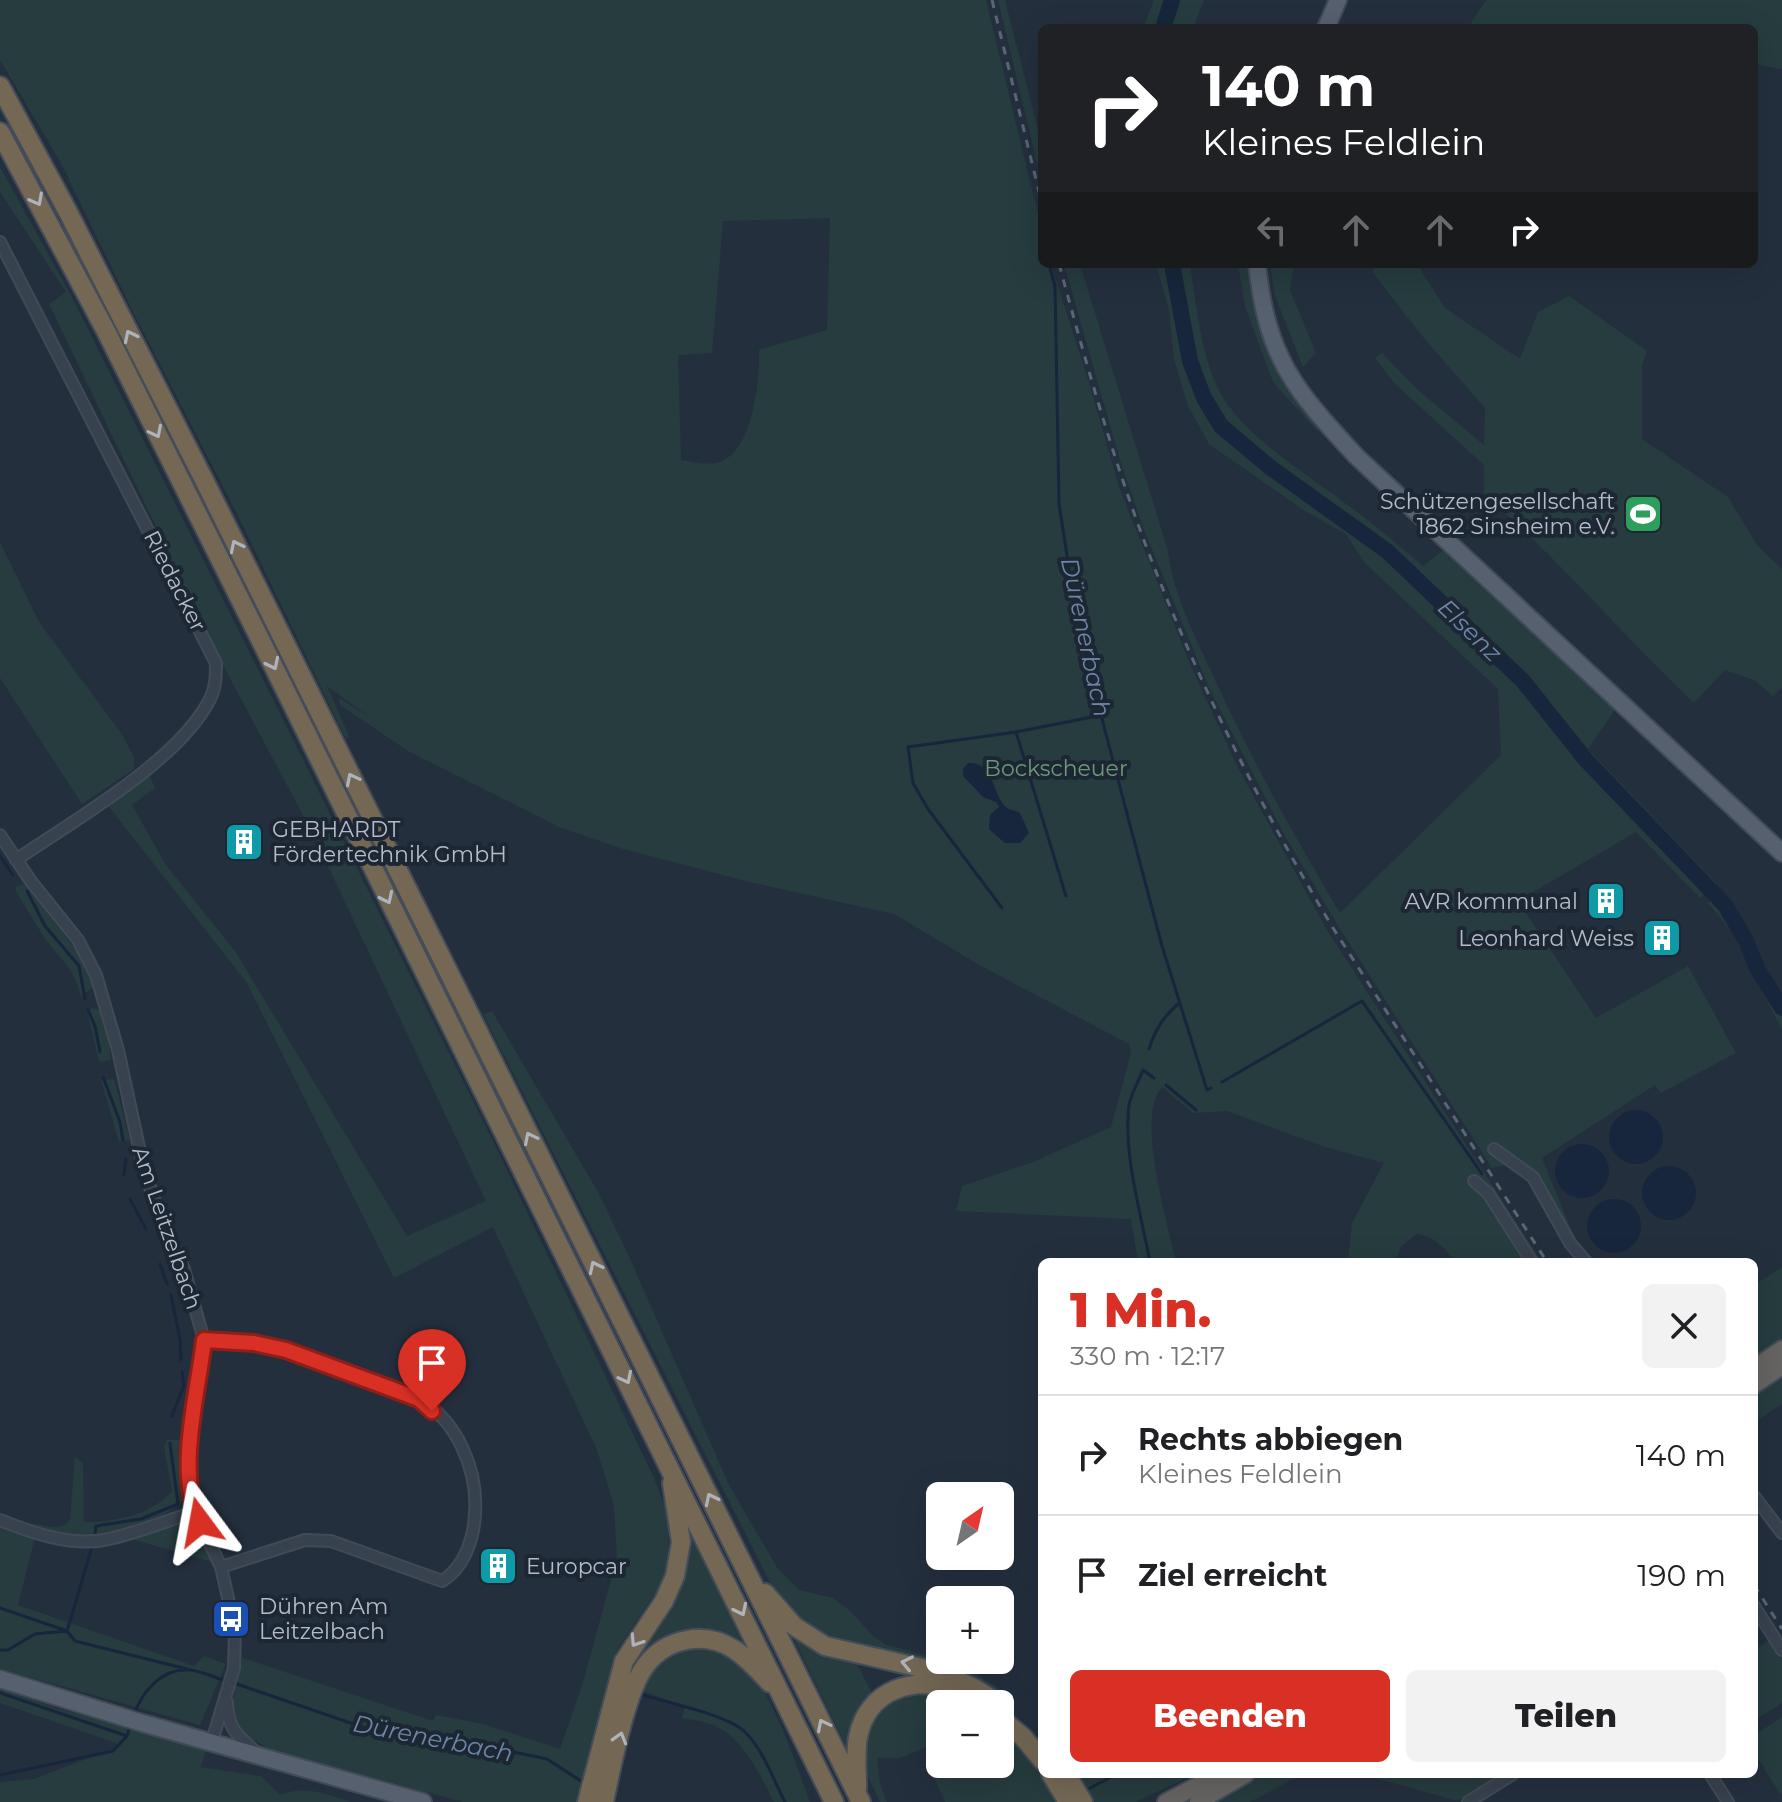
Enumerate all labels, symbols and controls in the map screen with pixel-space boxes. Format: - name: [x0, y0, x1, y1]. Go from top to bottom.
- text: 140 m: [1202, 52, 1375, 120]
- icon: right: [1070, 56, 1174, 160]
- text: Kleines Feldlein: [1202, 120, 1485, 164]
- one-way arrow: [28, 192, 43, 207]
- icon: left: [1250, 208, 1294, 252]
- icon: ahead: [1334, 208, 1378, 252]
- icon: ahead: [1418, 208, 1462, 252]
- icon: right: [1502, 208, 1546, 252]
- one-way arrow: [124, 330, 139, 345]
- one-way arrow: [146, 423, 161, 438]
- place label: Schützengesellschaft 1862 Sinsheim e.V.: [1380, 488, 1615, 540]
- sports icon: Schützengesellschaft 1862 Sinsheim e.V.: [1622, 493, 1664, 535]
- street label: Riedacker: [138, 526, 212, 636]
- one-way arrow: [231, 540, 246, 555]
- water label: Dürenerbach: [1055, 555, 1117, 719]
- water label: Elsenz: [1432, 593, 1508, 668]
- one-way arrow: [263, 656, 278, 671]
- park label: Bockscheuer: [984, 755, 1128, 782]
- one-way arrow: [347, 773, 362, 788]
- place label: GEBHARDT Fördertechnik GmbH: [272, 816, 507, 868]
- building icon: GEBHARDT Fördertechnik GmbH: [223, 821, 265, 863]
- building icon: AVR kommunal: [1585, 880, 1627, 922]
- place label: AVR kommunal: [1405, 888, 1578, 915]
- one-way arrow: [377, 889, 393, 904]
- building icon: Leonhard Weiss: [1641, 917, 1683, 959]
- place label: Leonhard Weiss: [1458, 925, 1634, 952]
- one-way arrow: [524, 1131, 539, 1146]
- street label: Am Leitzelbach: [126, 1143, 208, 1313]
- one-way arrow: [589, 1260, 604, 1275]
- text: 1 Min.: [1070, 1281, 1211, 1339]
- button: close: [1642, 1284, 1726, 1368]
- pin: [398, 1329, 466, 1411]
- text: 330 m · 12:17: [1070, 1340, 1225, 1372]
- icon: arrive: [410, 1341, 454, 1385]
- one-way arrow: [616, 1370, 631, 1385]
- text: Rechts abbiegen: [1138, 1421, 1403, 1458]
- icon: right: [1070, 1433, 1114, 1477]
- text: 140 m: [1636, 1437, 1726, 1474]
- text: Kleines Feldlein: [1138, 1458, 1343, 1490]
- position arrow: [158, 1480, 242, 1564]
- north arrow: [926, 1482, 1014, 1570]
- map controls: [926, 1482, 1014, 1778]
- one-way arrow: [705, 1493, 720, 1508]
- building icon: Europcar: [477, 1545, 519, 1587]
- place label: Europcar: [526, 1553, 627, 1580]
- icon: arrive: [1070, 1553, 1114, 1597]
- text: Ziel erreicht: [1138, 1557, 1327, 1594]
- text: 190 m: [1637, 1557, 1726, 1594]
- button: +: [926, 1586, 1014, 1674]
- place label: Dühren Am Leitzelbach: [259, 1593, 388, 1645]
- bus stop icon: Dühren Am Leitzelbach: [210, 1598, 252, 1640]
- one-way arrow: [731, 1601, 746, 1616]
- one-way arrow: [630, 1633, 645, 1647]
- one-way arrow: [901, 1655, 914, 1672]
- button: Beenden: [1070, 1670, 1390, 1762]
- button: Teilen: [1406, 1670, 1726, 1762]
- button: −: [926, 1690, 1014, 1778]
- water label: Dürenerbach: [351, 1708, 515, 1768]
- one-way arrow: [817, 1718, 832, 1733]
- one-way arrow: [610, 1731, 627, 1745]

